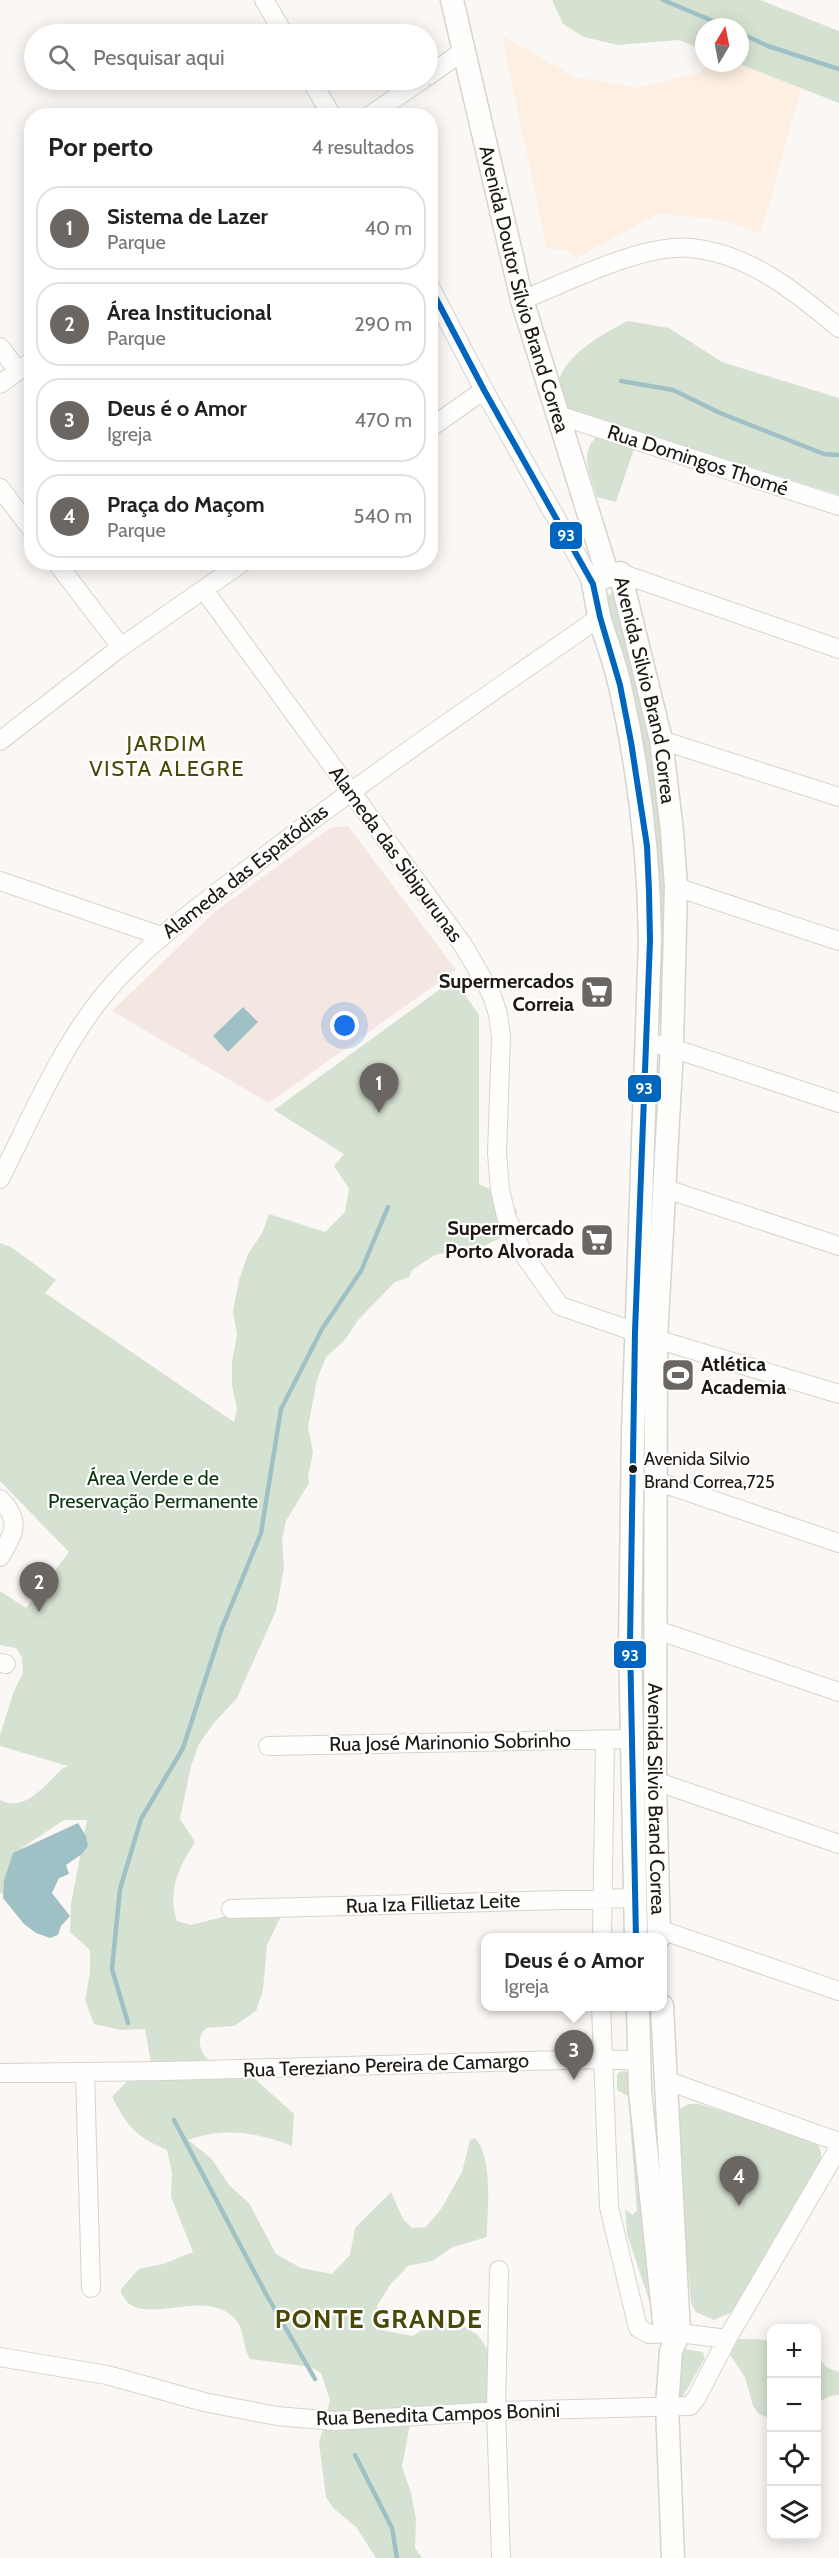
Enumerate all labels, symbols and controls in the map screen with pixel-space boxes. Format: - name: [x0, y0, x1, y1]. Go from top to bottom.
- north arrow: [695, 18, 749, 72]
- search box: [24, 24, 438, 90]
- icon: search: [45, 41, 78, 74]
- text: Pesquisar aqui: [93, 44, 225, 71]
- text: Por perto: [48, 131, 153, 163]
- text: 4 resultados: [312, 135, 414, 159]
- street label: Avenida Doutor Sílvio Brand Correa: [474, 143, 575, 436]
- text: Sistema de Lazer: [107, 203, 268, 230]
- text: 1: [66, 216, 73, 240]
- text: 40 m: [364, 216, 412, 240]
- text: Parque: [107, 230, 166, 254]
- text: Área Institucional: [107, 299, 272, 326]
- text: 2: [64, 312, 75, 336]
- text: 290 m: [354, 312, 412, 336]
- text: Parque: [107, 326, 166, 350]
- text: Deus é o Amor: [107, 395, 247, 422]
- text: 3: [64, 408, 75, 432]
- text: 470 m: [355, 408, 412, 432]
- street label: Rua Domingos Thomé: [605, 419, 791, 501]
- text: Igreja: [107, 422, 152, 446]
- text: Praça do Maçom: [107, 491, 265, 518]
- text: 4: [63, 504, 76, 528]
- text: 540 m: [354, 504, 412, 528]
- text: Parque: [107, 518, 166, 542]
- line badge: 93: [549, 521, 583, 550]
- text: 93: [557, 526, 575, 545]
- street label: Avenida Silvio Brand Correa: [609, 574, 681, 805]
- district label: JARDIM VISTA ALEGRE: [89, 730, 245, 782]
- street label: Alameda das Sibipurunas: [324, 761, 468, 947]
- street label: Alameda das Espatódias: [157, 799, 333, 943]
- place label: Supermercados Correia: [439, 969, 574, 1016]
- supermarket icon: Supermercados Correia: [579, 974, 615, 1010]
- your location: [330, 1011, 359, 1040]
- pin: 1: [360, 1064, 398, 1113]
- line badge: 93: [627, 1074, 662, 1103]
- text: 93: [635, 1079, 653, 1098]
- place label: Supermercado Porto Alvorada: [445, 1216, 574, 1263]
- supermarket icon: Supermercado Porto Alvorada: [579, 1222, 615, 1258]
- place label: Atlética Academia: [701, 1352, 786, 1399]
- sports icon: Atlética Academia: [660, 1357, 696, 1393]
- place label: Avenida Silvio Brand Correa,725: [644, 1448, 775, 1493]
- marker: Avenida Silvio Brand Correa,725: [627, 1463, 639, 1475]
- park label: Área Verde e de Preservação Permanente: [48, 1466, 258, 1513]
- pin: 2: [20, 1562, 58, 1612]
- line badge: 93: [613, 1640, 647, 1669]
- text: 93: [621, 1646, 639, 1665]
- street label: Avenida Silvio Brand Correa: [643, 1683, 670, 1915]
- street label: Rua José Marinonio Sobrinho: [329, 1728, 571, 1756]
- street label: Rua Iza Fillietaz Leite: [345, 1888, 521, 1918]
- popup: [481, 1933, 667, 2011]
- text: Deus é o Amor: [504, 1947, 644, 1974]
- text: Igreja: [504, 1974, 549, 1998]
- pin: 3: [554, 2030, 594, 2080]
- street label: Rua Tereziano Pereira de Camargo: [243, 2048, 529, 2082]
- pin: 4: [720, 2156, 758, 2206]
- district label: PONTE GRANDE: [275, 2303, 483, 2335]
- map controls: [767, 2324, 821, 2540]
- button: +: [767, 2324, 821, 2378]
- button: −: [767, 2378, 821, 2432]
- street label: Rua Benedita Campos Bonini: [315, 2398, 561, 2430]
- button: locate: [767, 2432, 821, 2486]
- button: layers: [767, 2486, 821, 2540]

